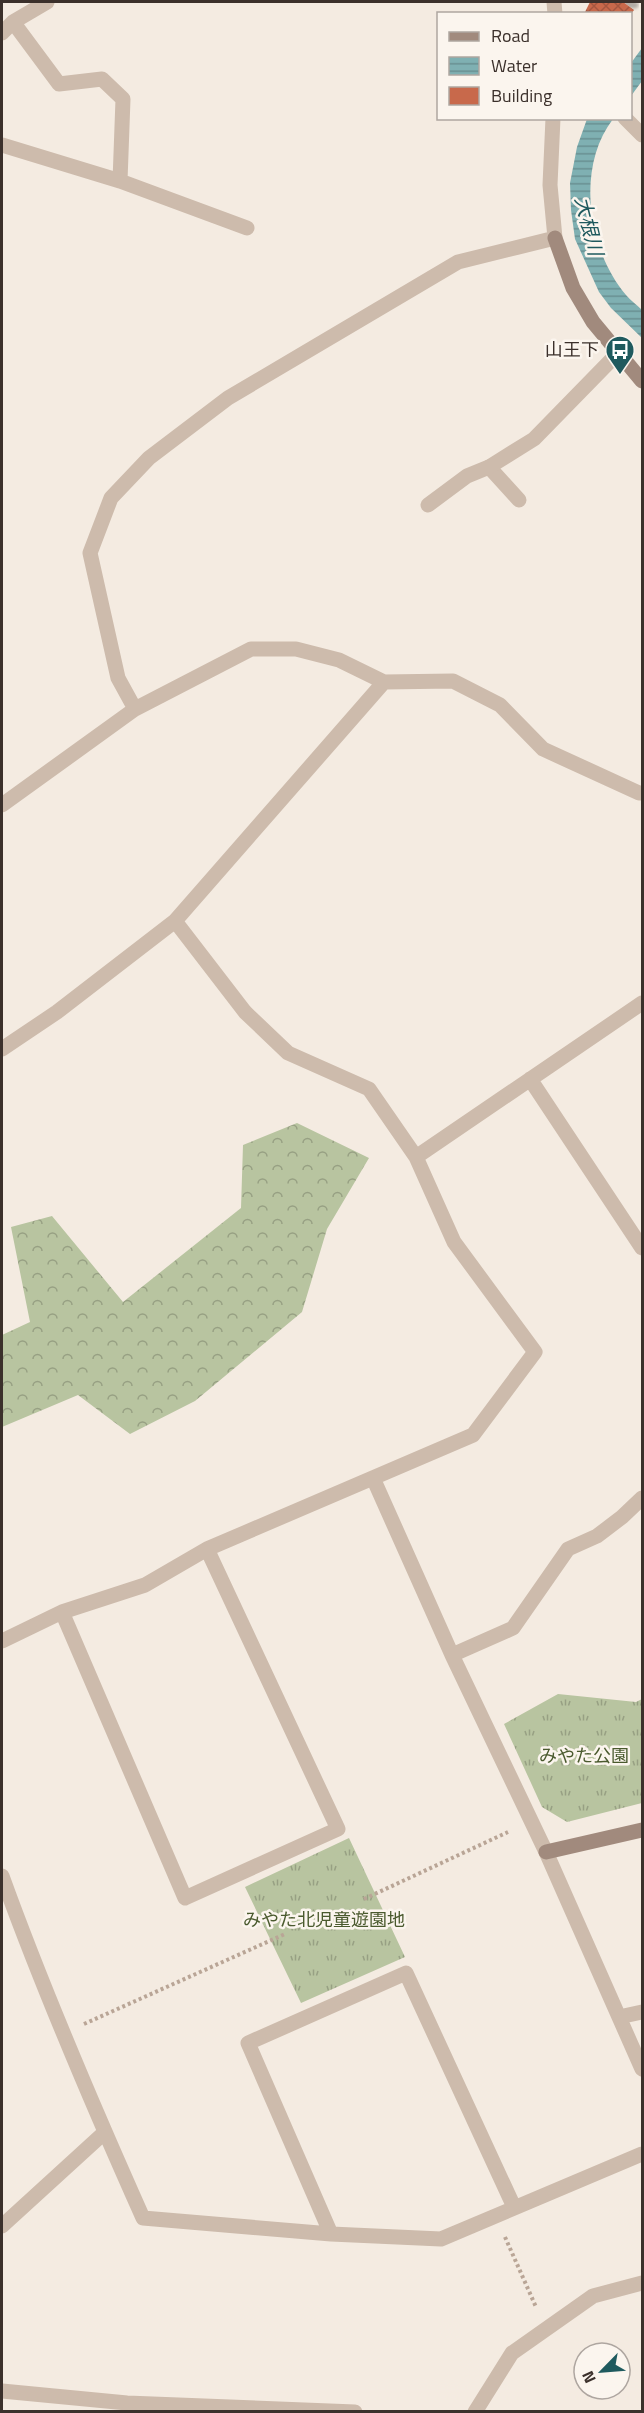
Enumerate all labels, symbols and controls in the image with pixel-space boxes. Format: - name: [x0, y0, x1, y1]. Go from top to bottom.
- legend: [437, 12, 632, 120]
- text: Road: [491, 22, 530, 49]
- text: Water: [491, 52, 537, 79]
- text: Building: [491, 82, 552, 109]
- water label: 大根川: [567, 193, 612, 261]
- bus stop icon: 山王下: [604, 334, 636, 376]
- place label: 山王下: [545, 336, 599, 363]
- park label: みやた公園: [539, 1742, 629, 1769]
- park label: みやた北児童遊園地: [243, 1906, 405, 1933]
- north arrow: [572, 2341, 632, 2401]
- text: N: [575, 2367, 602, 2387]

